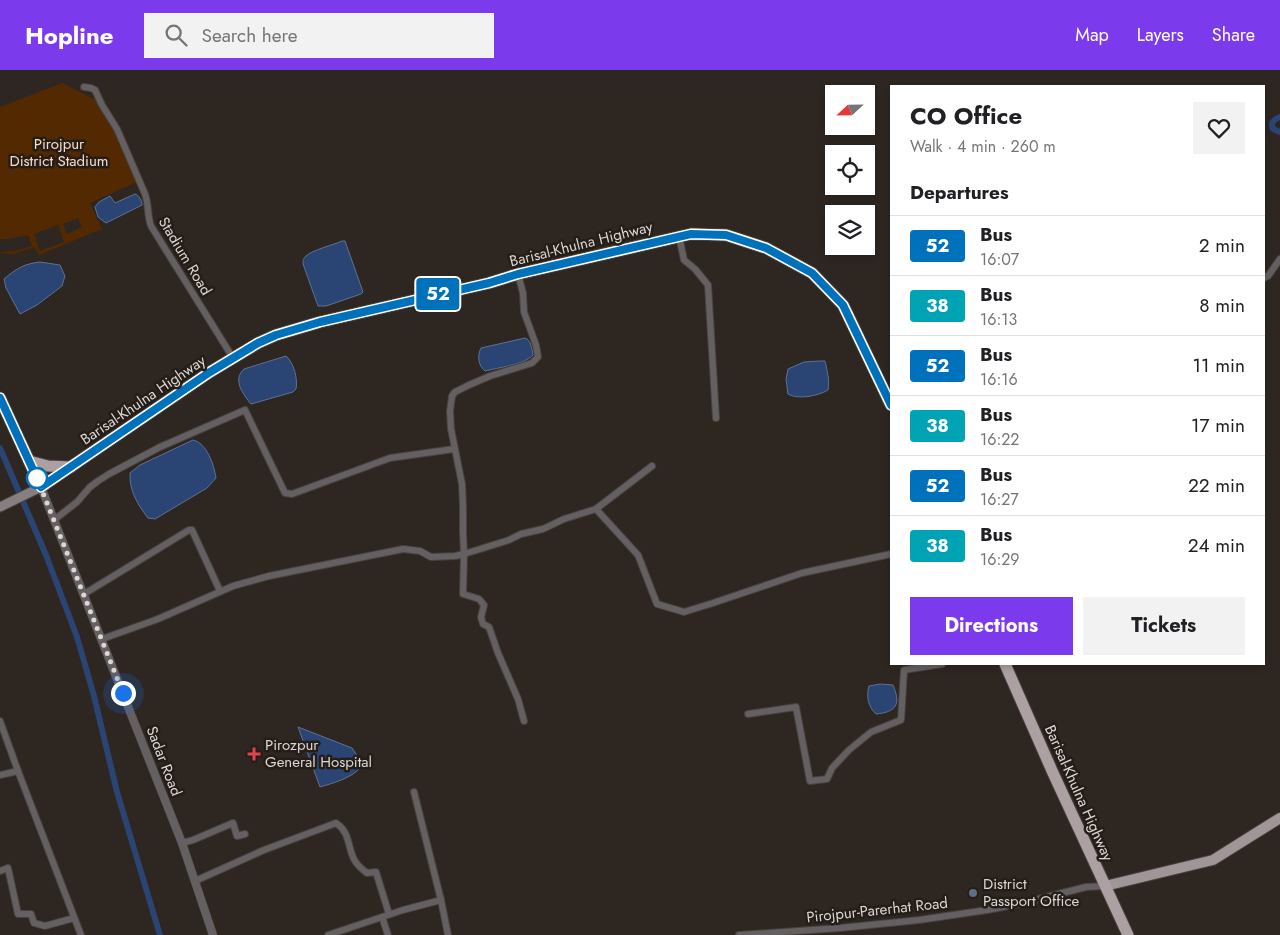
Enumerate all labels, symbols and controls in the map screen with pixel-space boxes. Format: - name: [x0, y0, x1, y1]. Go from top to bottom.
- search box: [144, 13, 494, 58]
- text: Hopline: [25, 18, 114, 53]
- icon: search: [162, 21, 190, 49]
- text: Search here: [202, 22, 298, 49]
- text: Map: [1075, 22, 1109, 48]
- text: Layers: [1137, 22, 1184, 48]
- text: Share: [1212, 22, 1255, 48]
- north arrow: [825, 85, 875, 135]
- map controls: [825, 85, 875, 255]
- text: CO Office: [910, 98, 1022, 133]
- button: heart: [1193, 102, 1245, 154]
- park label: Pirojpur District Stadium: [9, 133, 109, 172]
- text: Walk · 4 min · 260 m: [910, 135, 1056, 158]
- button: locate: [825, 145, 875, 195]
- text: Departures: [910, 179, 1009, 206]
- button: layers: [825, 205, 875, 255]
- street label: Stadium Road: [153, 213, 217, 299]
- street label: Barisal-Khulna Highway: [507, 215, 655, 272]
- text: Bus: [980, 221, 1012, 248]
- text: 2 min: [1199, 232, 1245, 259]
- text: 52: [926, 233, 949, 259]
- text: 16:07: [980, 248, 1019, 271]
- line badge: 52: [416, 278, 460, 310]
- text: 52: [426, 281, 450, 307]
- text: Bus: [980, 281, 1012, 308]
- text: 8 min: [1199, 292, 1245, 319]
- text: 38: [926, 293, 949, 319]
- text: 16:13: [980, 308, 1017, 331]
- text: Bus: [980, 341, 1012, 368]
- street label: Barisal-Khulna Highway: [76, 350, 210, 450]
- text: 11 min: [1192, 352, 1245, 379]
- text: 52: [926, 353, 949, 379]
- text: 16:16: [980, 368, 1018, 391]
- text: Bus: [980, 401, 1012, 428]
- text: 17 min: [1191, 412, 1245, 439]
- text: 38: [926, 413, 949, 439]
- text: 16:22: [980, 428, 1019, 451]
- text: Bus: [980, 461, 1012, 488]
- unlabelled marker: [26, 467, 48, 489]
- text: 22 min: [1188, 472, 1245, 499]
- text: 52: [926, 473, 949, 499]
- text: 16:27: [980, 488, 1019, 511]
- text: Bus: [980, 521, 1012, 548]
- text: 24 min: [1188, 532, 1245, 559]
- text: 38: [926, 533, 949, 559]
- text: 16:29: [980, 548, 1020, 571]
- button: Directions: [910, 597, 1073, 655]
- button: Tickets: [1083, 597, 1245, 655]
- your location: [111, 681, 136, 706]
- street label: Barisal-Khulna Highway: [1039, 722, 1119, 865]
- street label: Sadar Road: [141, 723, 187, 799]
- place label: Pirozpur General Hospital: [265, 734, 372, 773]
- marker: Pirozpur General Hospital: [247, 747, 261, 761]
- place label: District Passport Office: [983, 873, 1080, 912]
- marker: District Passport Office: [967, 887, 979, 899]
- street label: Pirojpur-Parerhat Road: [805, 892, 949, 928]

